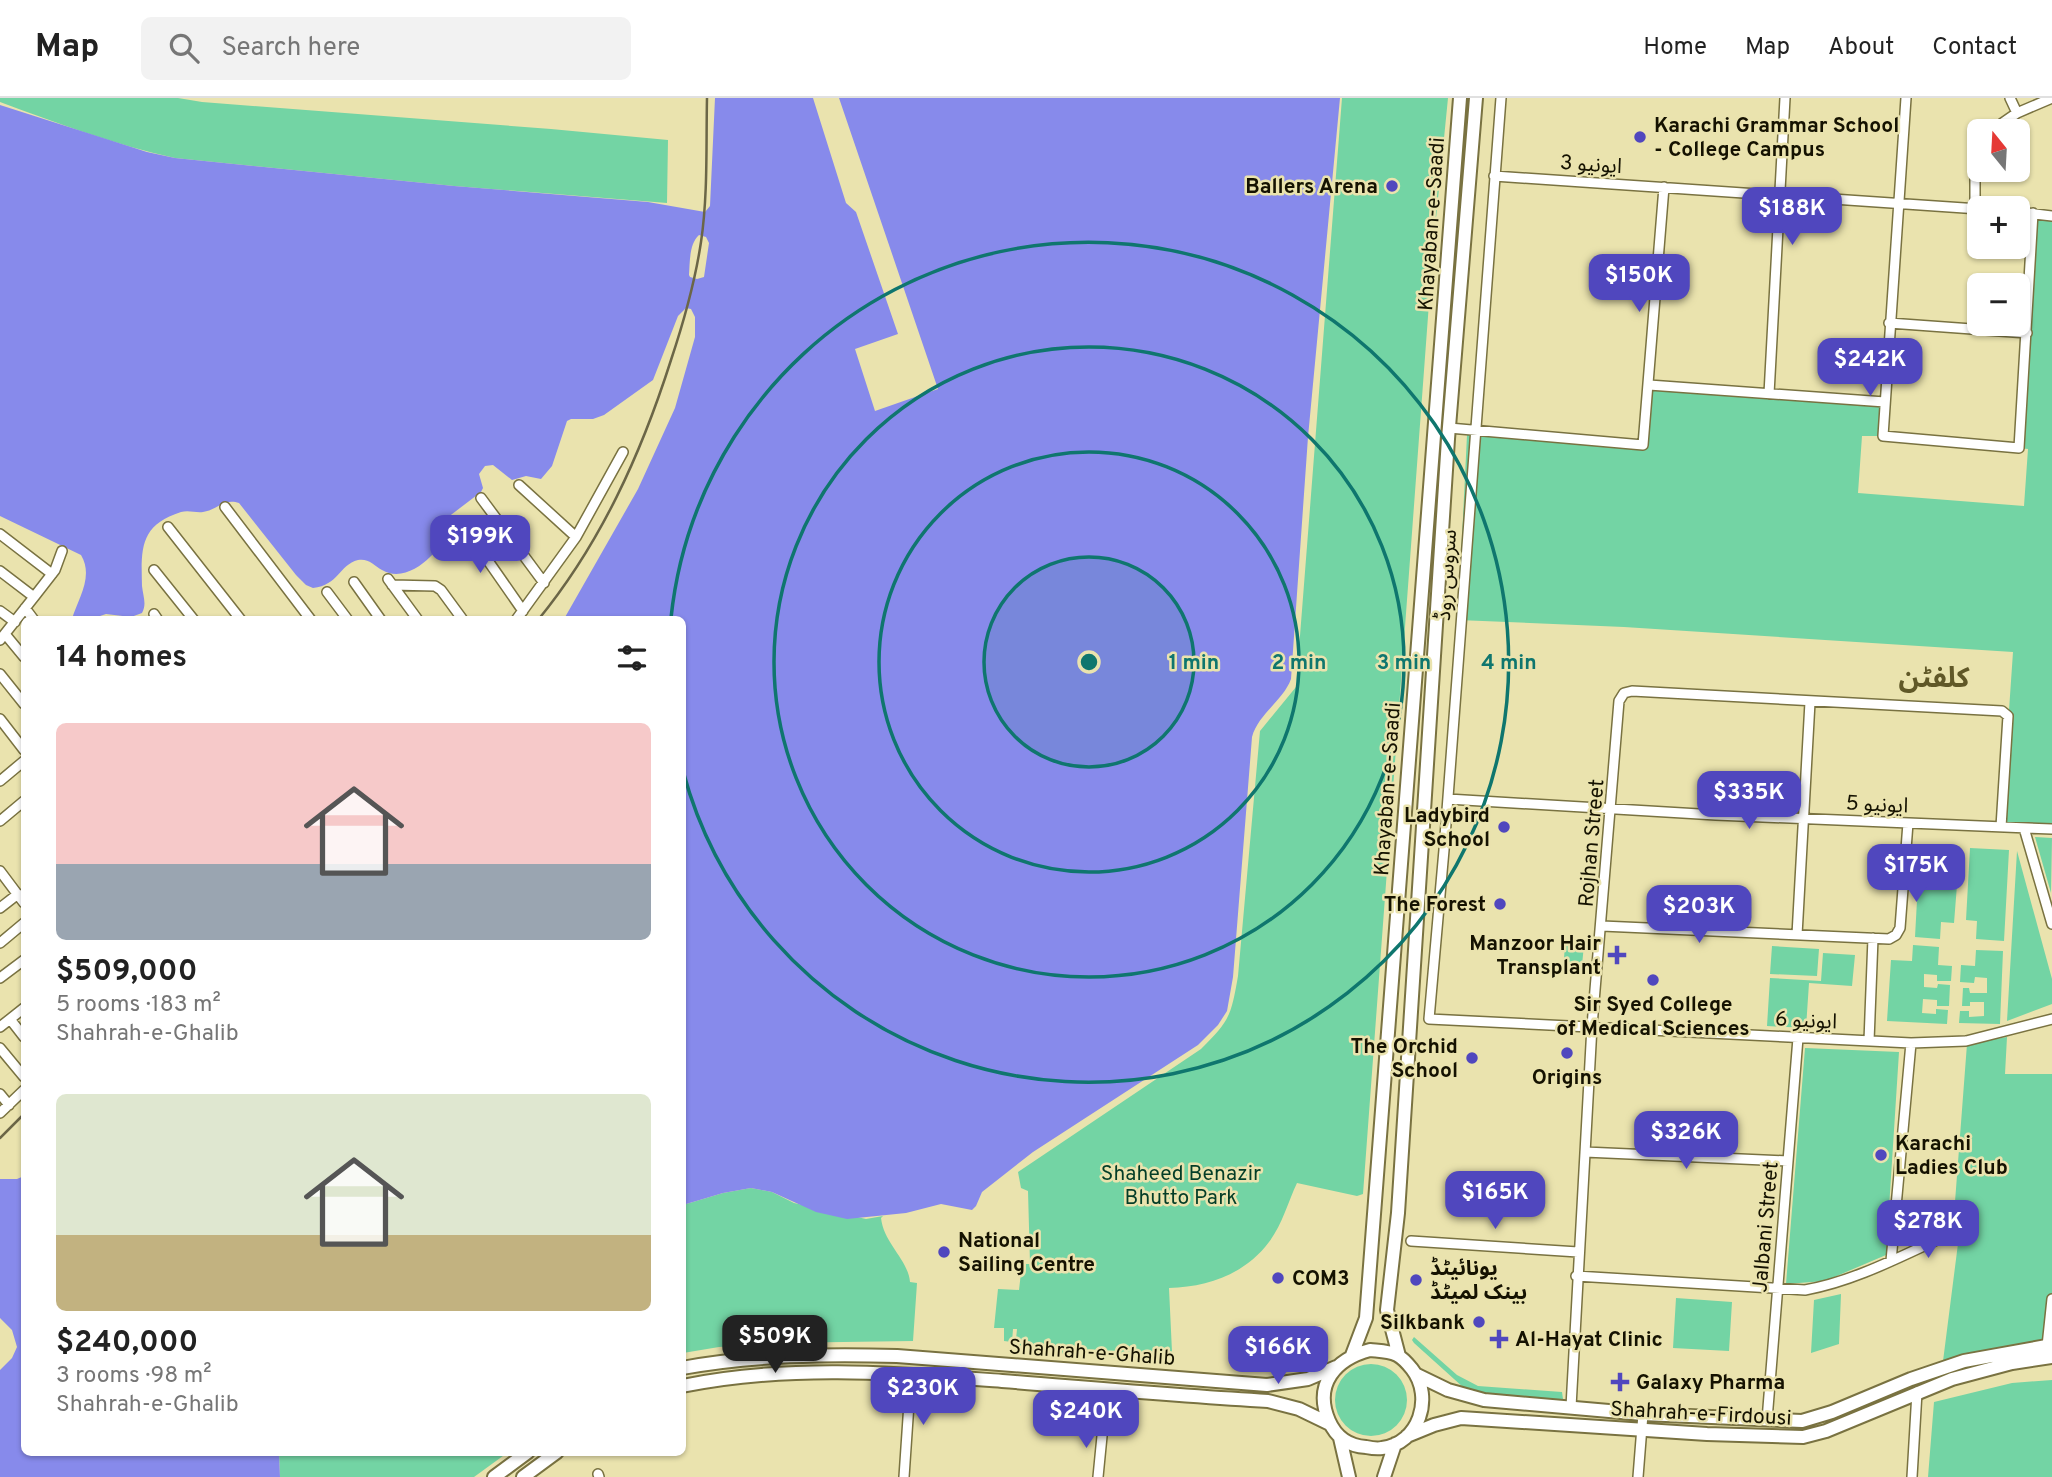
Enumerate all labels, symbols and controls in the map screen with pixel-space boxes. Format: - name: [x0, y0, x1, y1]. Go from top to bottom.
- search box: [141, 17, 631, 80]
- text: Map: [35, 27, 99, 69]
- icon: search: [165, 29, 203, 67]
- text: Search here: [221, 32, 360, 65]
- text: Home: [1643, 33, 1707, 63]
- text: Map: [1745, 33, 1790, 63]
- text: About: [1828, 33, 1894, 63]
- text: Contact: [1932, 33, 2017, 63]
- place label: Karachi Grammar School - College Campus: [1654, 113, 1899, 164]
- north arrow: [1967, 119, 2030, 182]
- map controls: [1967, 119, 2030, 336]
- marker: Karachi Grammar School - College Campus: [1632, 129, 1648, 145]
- street label: Khayaban-e-Saadi: [1413, 136, 1452, 312]
- street label: ایونیو 3: [1559, 150, 1623, 181]
- place label: Ballers Arena: [1245, 174, 1378, 201]
- marker: Ballers Arena: [1384, 178, 1400, 194]
- pin: $188K: [1743, 188, 1841, 247]
- text: $188K: [1758, 195, 1826, 224]
- button: +: [1967, 196, 2030, 259]
- pin: $150K: [1590, 254, 1688, 314]
- text: $150K: [1605, 262, 1673, 291]
- button: −: [1967, 273, 2030, 336]
- pin: $242K: [1821, 338, 1919, 398]
- text: $242K: [1833, 346, 1907, 375]
- pin: $199K: [431, 516, 529, 575]
- text: $199K: [446, 523, 514, 552]
- street label: سروس روڈ: [1431, 528, 1464, 622]
- icon: filters: [613, 639, 651, 677]
- text: 14 homes: [56, 640, 187, 677]
- centre of rings: [1077, 650, 1101, 674]
- text: 1 min: [1169, 650, 1219, 677]
- text: 2 min: [1272, 650, 1326, 677]
- text: 3 min: [1377, 650, 1431, 677]
- text: 4 min: [1481, 650, 1537, 677]
- district label: کلفٹن: [1898, 662, 1970, 698]
- street label: Khayaban-e-Saadi: [1369, 701, 1408, 877]
- icon: home: [291, 768, 417, 894]
- pin: $335K: [1700, 772, 1798, 831]
- street label: Rojhan Street: [1573, 778, 1612, 908]
- text: $335K: [1713, 779, 1785, 808]
- street label: ایونیو 5: [1845, 790, 1909, 821]
- place label: Ladybird School: [1404, 803, 1490, 854]
- marker: Ladybird School: [1496, 819, 1512, 835]
- pin: $175K: [1867, 844, 1965, 904]
- text: $175K: [1883, 852, 1949, 881]
- pin: $203K: [1650, 886, 1748, 945]
- place label: The Forest: [1384, 892, 1486, 919]
- text: $203K: [1662, 893, 1736, 922]
- marker: The Forest: [1492, 896, 1508, 912]
- place label: Manzoor Hair Transplant: [1469, 931, 1601, 982]
- marker: Manzoor Hair Transplant: [1607, 945, 1627, 965]
- text: $509,000: [56, 954, 197, 991]
- marker: Sir Syed College of Medical Sciences: [1645, 972, 1661, 988]
- text: 5 rooms · 183 m²: [56, 991, 221, 1020]
- place label: Sir Syed College of Medical Sciences: [1556, 992, 1750, 1043]
- street label: ایونیو 6: [1774, 1006, 1838, 1037]
- text: Shahrah-e-Ghalib: [56, 1020, 239, 1049]
- place label: The Orchid School: [1351, 1034, 1458, 1085]
- marker: Origins: [1559, 1045, 1575, 1061]
- marker: The Orchid School: [1464, 1050, 1480, 1066]
- place label: Origins: [1532, 1065, 1602, 1092]
- pin: $326K: [1637, 1112, 1735, 1171]
- text: $326K: [1650, 1119, 1722, 1148]
- place label: Karachi Ladies Club: [1895, 1131, 2008, 1182]
- icon: home: [291, 1139, 417, 1265]
- marker: Karachi Ladies Club: [1873, 1147, 1889, 1163]
- park label: Shaheed Benazir Bhutto Park: [1101, 1161, 1261, 1212]
- street label: Jalbani Street: [1747, 1161, 1786, 1294]
- pin: $165K: [1446, 1172, 1544, 1231]
- text: $165K: [1461, 1179, 1529, 1208]
- pin: $278K: [1879, 1200, 1977, 1260]
- text: $278K: [1893, 1208, 1963, 1237]
- place label: National Sailing Centre: [958, 1228, 1095, 1279]
- marker: National Sailing Centre: [936, 1244, 952, 1260]
- place label: یونائیٹڈ بینک لمیٹڈ: [1430, 1256, 1527, 1307]
- place label: COM3: [1292, 1266, 1350, 1293]
- marker: COM3: [1270, 1270, 1286, 1286]
- marker: یونائیٹڈ بینک لمیٹڈ: [1408, 1272, 1424, 1288]
- place label: Silkbank: [1380, 1310, 1465, 1337]
- marker: Silkbank: [1471, 1314, 1487, 1330]
- pin: $509K: [726, 1316, 824, 1375]
- text: $509K: [738, 1323, 812, 1352]
- text: $240,000: [56, 1325, 198, 1362]
- pin: $166K: [1229, 1326, 1327, 1386]
- place label: Al-Hayat Clinic: [1515, 1327, 1663, 1354]
- marker: Al-Hayat Clinic: [1489, 1329, 1509, 1349]
- street label: Shahrah-e-Ghalib: [1008, 1334, 1176, 1373]
- text: $166K: [1244, 1334, 1312, 1363]
- text: 3 rooms · 98 m²: [56, 1362, 212, 1391]
- pin: $230K: [874, 1368, 972, 1427]
- place label: Galaxy Pharma: [1636, 1370, 1785, 1397]
- marker: Galaxy Pharma: [1610, 1372, 1630, 1392]
- text: $230K: [887, 1375, 959, 1404]
- pin: $240K: [1037, 1390, 1135, 1450]
- text: Shahrah-e-Ghalib: [56, 1391, 239, 1420]
- street label: Shahrah-e-Firdousi: [1609, 1396, 1792, 1433]
- text: $240K: [1049, 1398, 1123, 1427]

